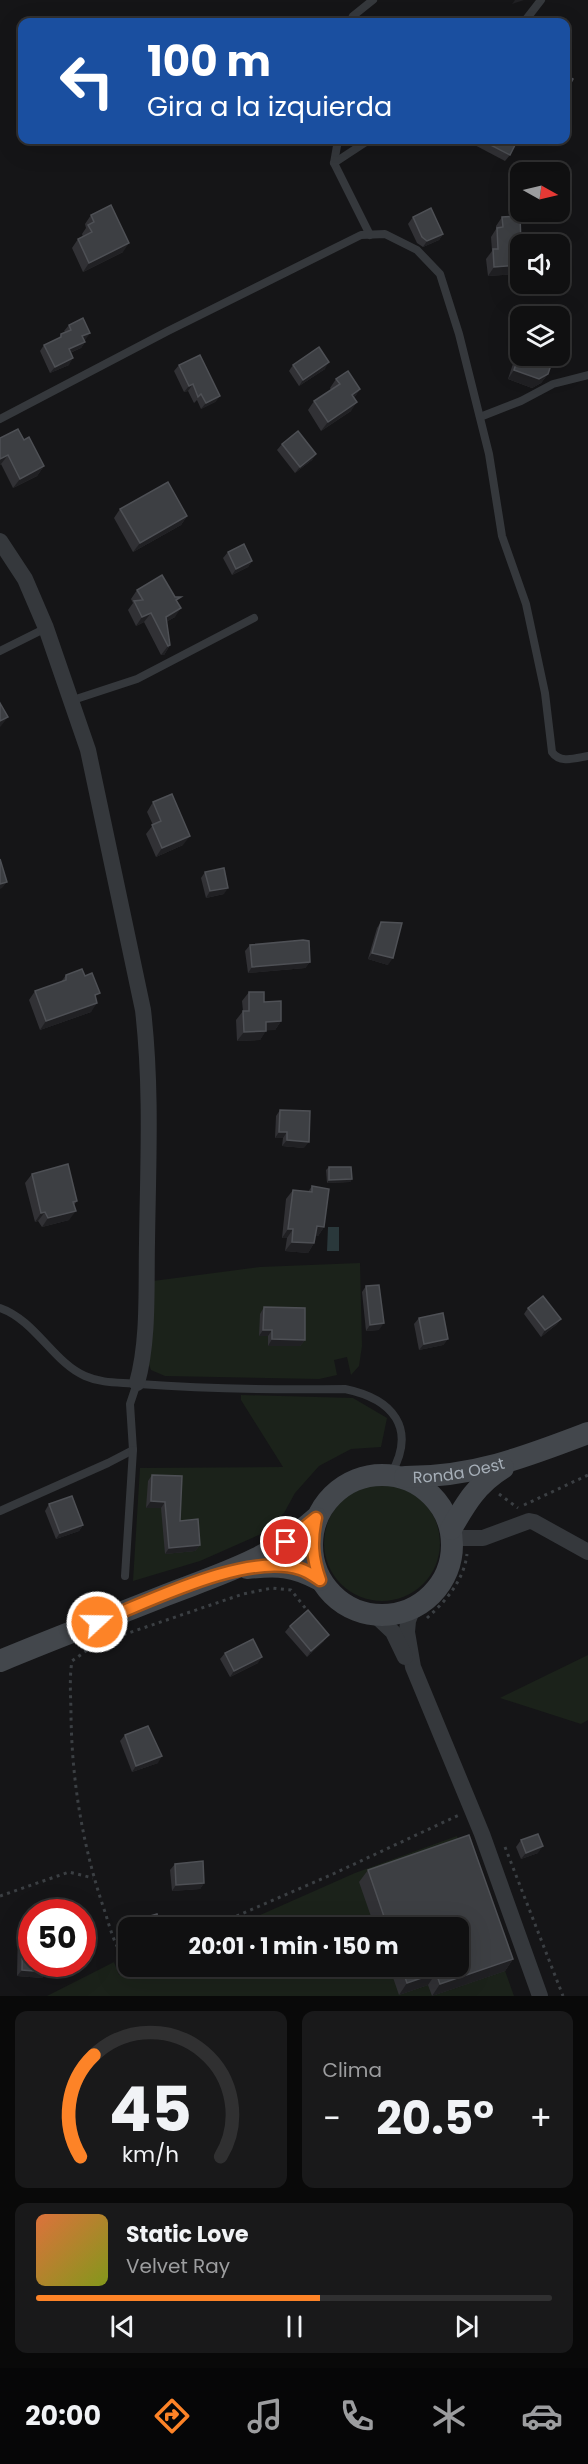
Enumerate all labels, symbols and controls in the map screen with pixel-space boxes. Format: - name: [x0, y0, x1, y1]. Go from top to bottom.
- text: 100 m: [147, 32, 271, 91]
- icon: left: [48, 42, 126, 120]
- text: Gira a la izquierda: [147, 88, 392, 125]
- north arrow: [510, 162, 570, 222]
- map controls: [510, 162, 570, 366]
- button: sound: [510, 234, 570, 294]
- button: layers: [510, 306, 570, 366]
- street label: Ronda Oest: [412, 1451, 507, 1488]
- pin: [260, 1516, 311, 1567]
- icon: arrive: [269, 1525, 302, 1558]
- position arrow: [65, 1590, 129, 1654]
- speed limit sign: 50: [18, 1899, 96, 1977]
- text: 20:01 · 1 min · 150 m: [188, 1931, 399, 1962]
- text: Clima: [323, 2056, 382, 2084]
- text: 45: [109, 2065, 192, 2153]
- text: 20.5°: [376, 2087, 494, 2150]
- text: −: [323, 2095, 341, 2142]
- text: +: [529, 2095, 552, 2142]
- text: km/h: [122, 2139, 179, 2170]
- text: Static Love: [126, 2219, 249, 2250]
- text: Velvet Ray: [126, 2252, 230, 2280]
- icon: previous: [106, 2310, 139, 2343]
- icon: pause: [278, 2310, 311, 2343]
- icon: next: [450, 2310, 483, 2343]
- icon: directions: [151, 2395, 193, 2437]
- icon: music: [244, 2395, 286, 2437]
- icon: phone: [336, 2395, 378, 2437]
- icon: climate: [428, 2395, 470, 2437]
- icon: car: [521, 2395, 563, 2437]
- text: 20:00: [25, 2397, 101, 2434]

